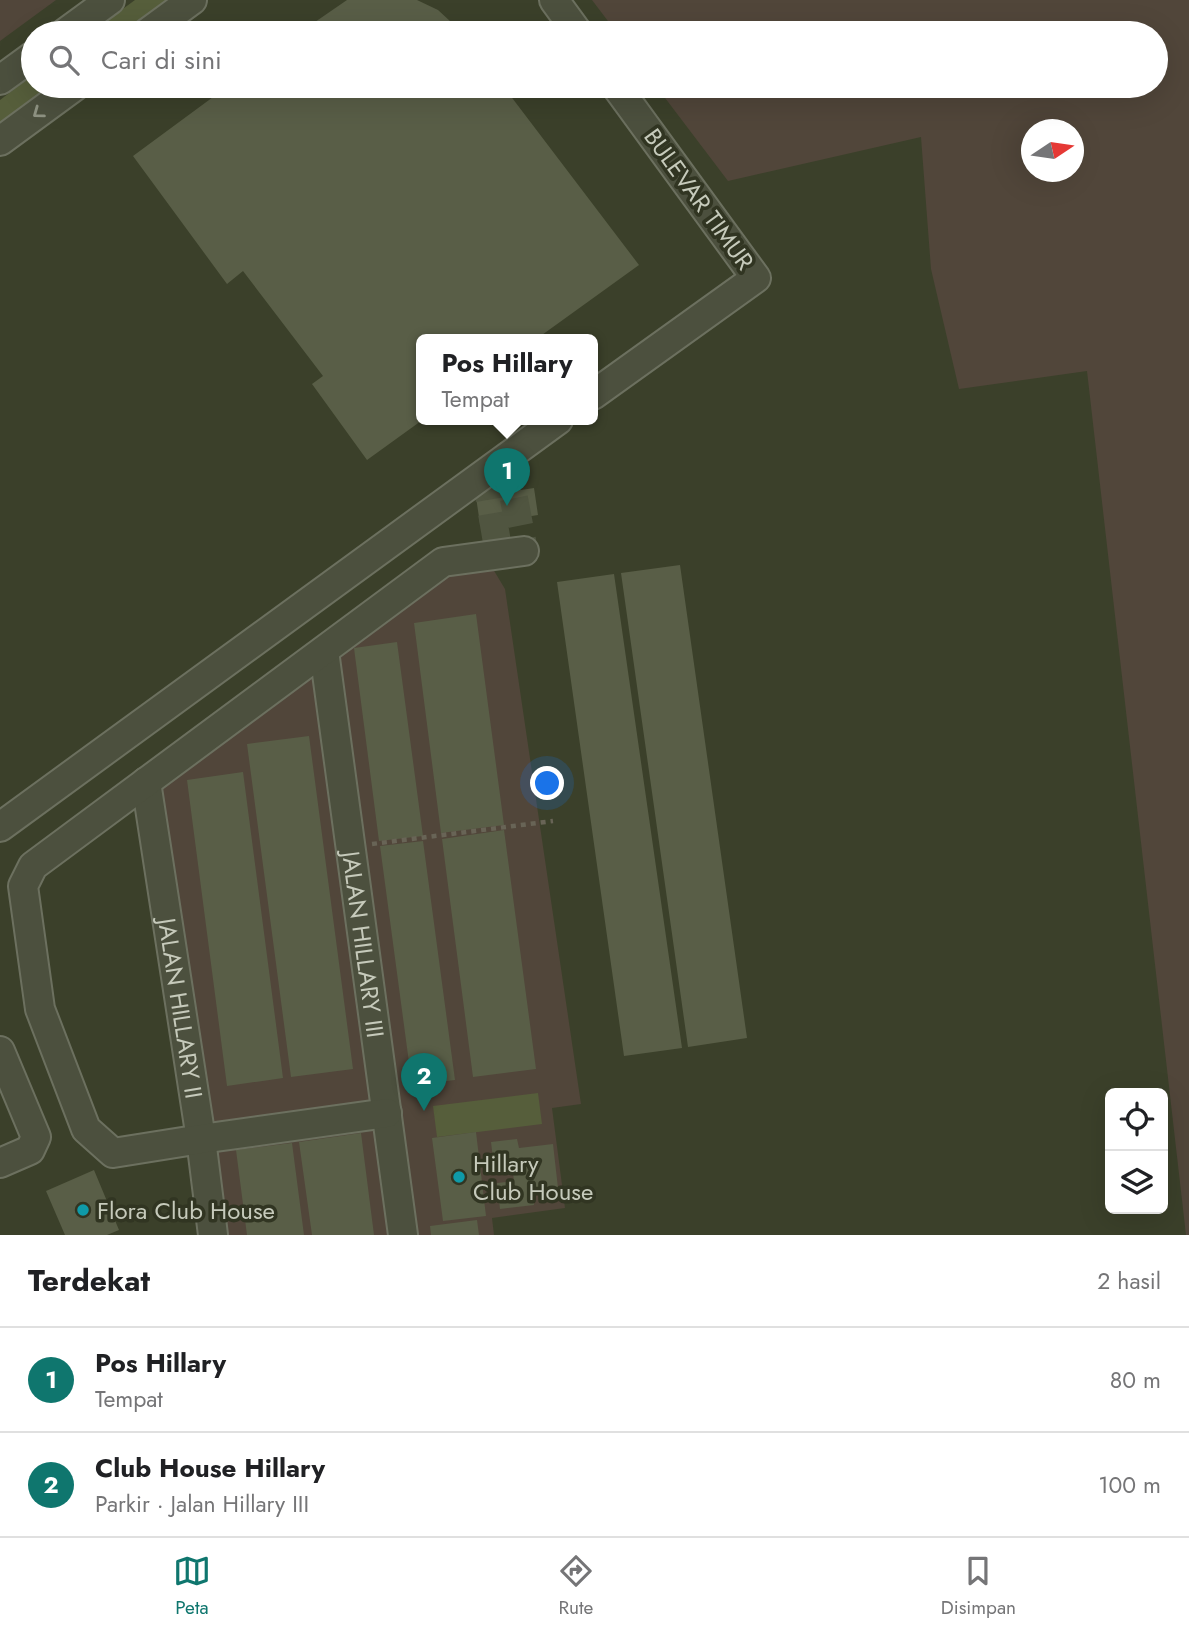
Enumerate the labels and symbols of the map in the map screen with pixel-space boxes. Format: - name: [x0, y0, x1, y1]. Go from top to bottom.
- one-way arrow: [33, 105, 46, 118]
- north arrow: [1021, 119, 1084, 182]
- street label: BULEVAR TIMUR: [636, 121, 763, 277]
- pin: 1: [484, 448, 530, 506]
- your location: [530, 766, 564, 800]
- street label: JALAN HILLARY III: [333, 846, 394, 1040]
- street label: JALAN HILLARY II: [149, 913, 212, 1101]
- pin: 2: [401, 1053, 447, 1111]
- place label: Hillary Club House: [473, 1146, 593, 1209]
- marker: Hillary Club House: [451, 1169, 467, 1185]
- place label: Flora Club House: [97, 1193, 275, 1228]
- marker: Flora Club House: [75, 1202, 91, 1218]

